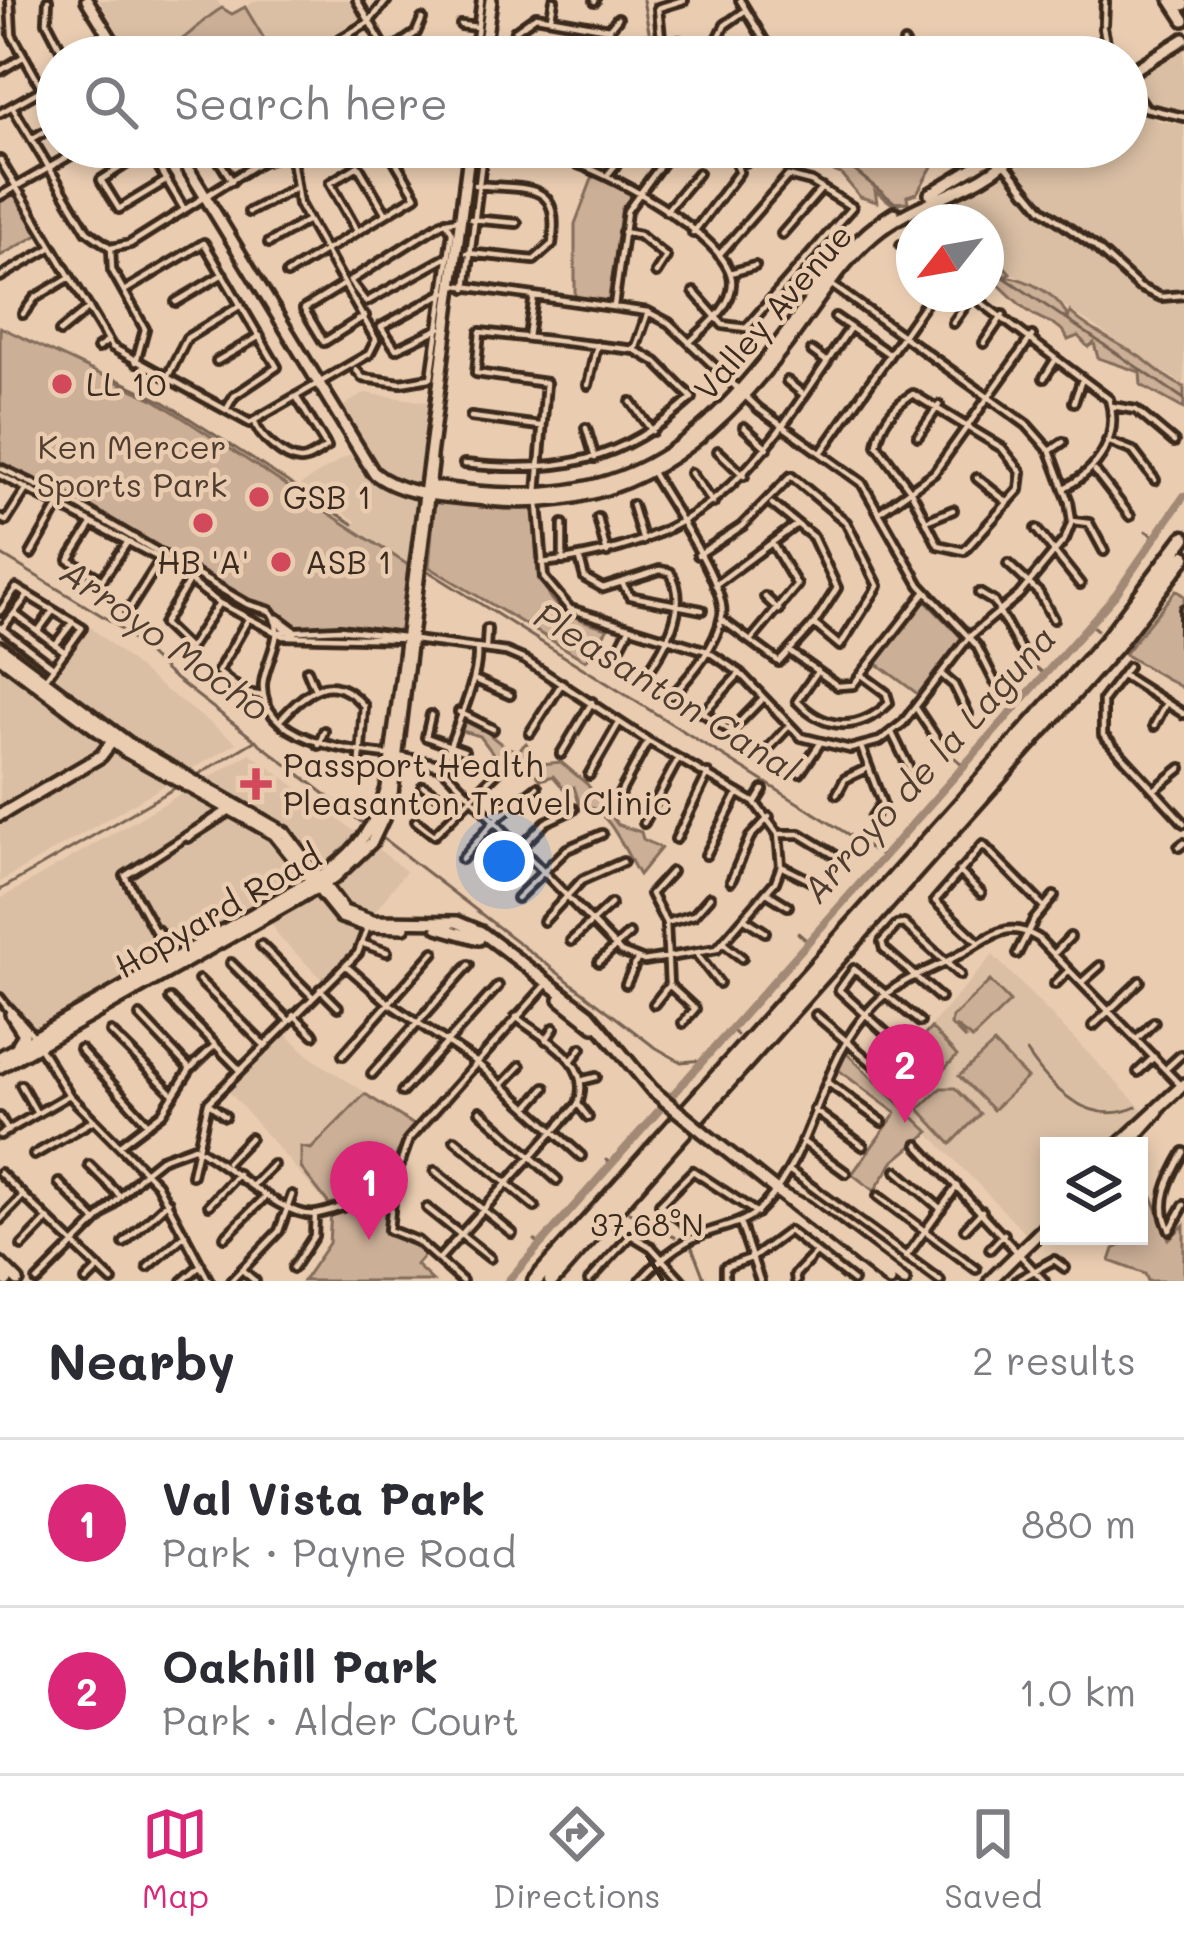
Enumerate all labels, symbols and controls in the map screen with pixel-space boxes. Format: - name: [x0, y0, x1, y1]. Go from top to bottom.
- search box: [36, 36, 1148, 168]
- icon: search: [78, 69, 144, 135]
- text: Search here: [174, 73, 448, 131]
- north arrow: [896, 204, 1004, 312]
- street label: Valley Avenue: [683, 214, 861, 409]
- place label: LL 10: [86, 361, 166, 404]
- marker: LL 10: [49, 371, 75, 397]
- park label: Ken Mercer Sports Park: [36, 424, 228, 505]
- place label: GSB 1: [283, 474, 372, 517]
- marker: GSB 1: [246, 484, 272, 510]
- marker: HB 'A': [190, 510, 216, 536]
- place label: HB 'A': [157, 539, 249, 582]
- place label: ASB 1: [305, 539, 392, 582]
- water label: Arroyo Mocho: [52, 547, 280, 731]
- marker: ASB 1: [268, 549, 294, 575]
- water label: Pleasanton Canal: [527, 590, 809, 791]
- water label: Arroyo de la Laguna: [791, 614, 1066, 912]
- place label: Passport Health Pleasanton Travel Clinic: [283, 742, 672, 823]
- marker: Passport Health Pleasanton Travel Clinic: [240, 768, 272, 800]
- your location: [474, 831, 534, 891]
- street label: Hopyard Road: [106, 833, 329, 987]
- pin: 2: [866, 1024, 944, 1123]
- map controls: [1040, 1137, 1148, 1245]
- button: layers: [1040, 1137, 1148, 1245]
- pin: 1: [330, 1141, 408, 1240]
- text: 37.68°N: [590, 1204, 704, 1244]
- text: Nearby: [48, 1326, 235, 1393]
- text: 2 results: [972, 1334, 1136, 1385]
- text: Val Vista Park: [162, 1468, 485, 1526]
- text: 1: [78, 1497, 96, 1548]
- text: 880 m: [1021, 1497, 1136, 1548]
- text: Park · Payne Road: [162, 1526, 516, 1577]
- text: Oakhill Park: [162, 1636, 438, 1694]
- text: 2: [76, 1665, 98, 1716]
- text: 1.0 km: [1019, 1665, 1136, 1716]
- text: Park · Alder Court: [162, 1694, 519, 1745]
- tab: Map: [142, 1801, 209, 1916]
- tab: Directions: [493, 1801, 660, 1916]
- tab: Saved: [944, 1801, 1042, 1916]

